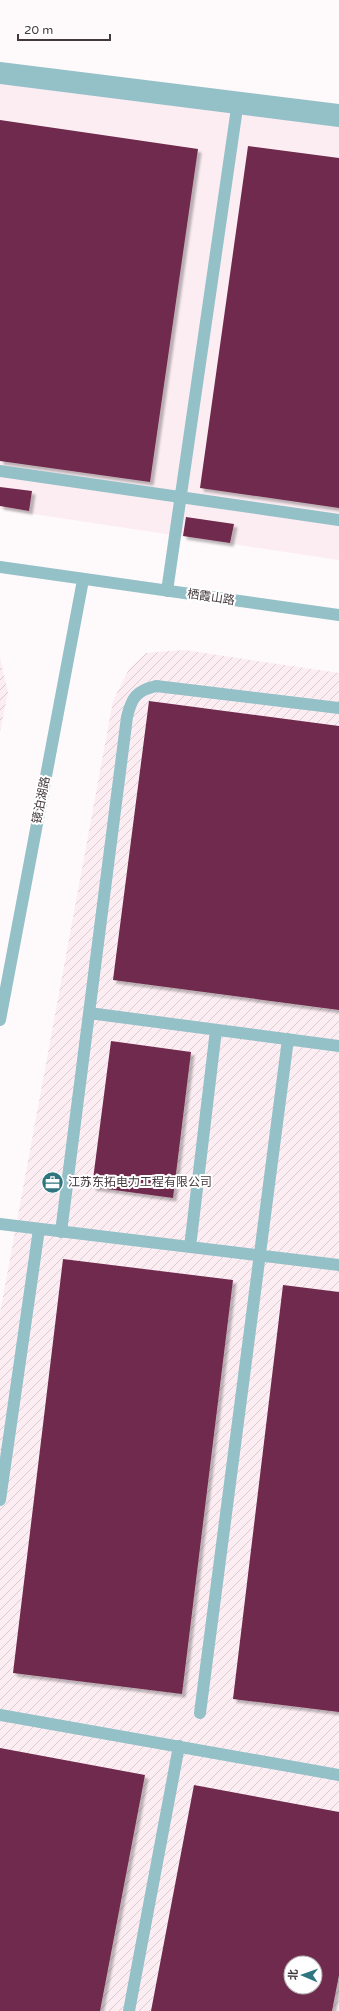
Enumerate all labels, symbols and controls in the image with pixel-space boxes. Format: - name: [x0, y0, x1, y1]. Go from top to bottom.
- scale bar: [18, 16, 110, 42]
- text: 20 m: [24, 23, 53, 37]
- street label: 栖霞山路: [186, 587, 236, 607]
- street label: 镜泊湖路: [30, 775, 52, 825]
- office icon: 江苏东拓电力工程有限公司: [39, 1169, 65, 1195]
- place label: 江苏东拓电力工程有限公司: [68, 1175, 212, 1189]
- north arrow: [283, 1955, 323, 1995]
- text: 北: [287, 1969, 300, 1980]

